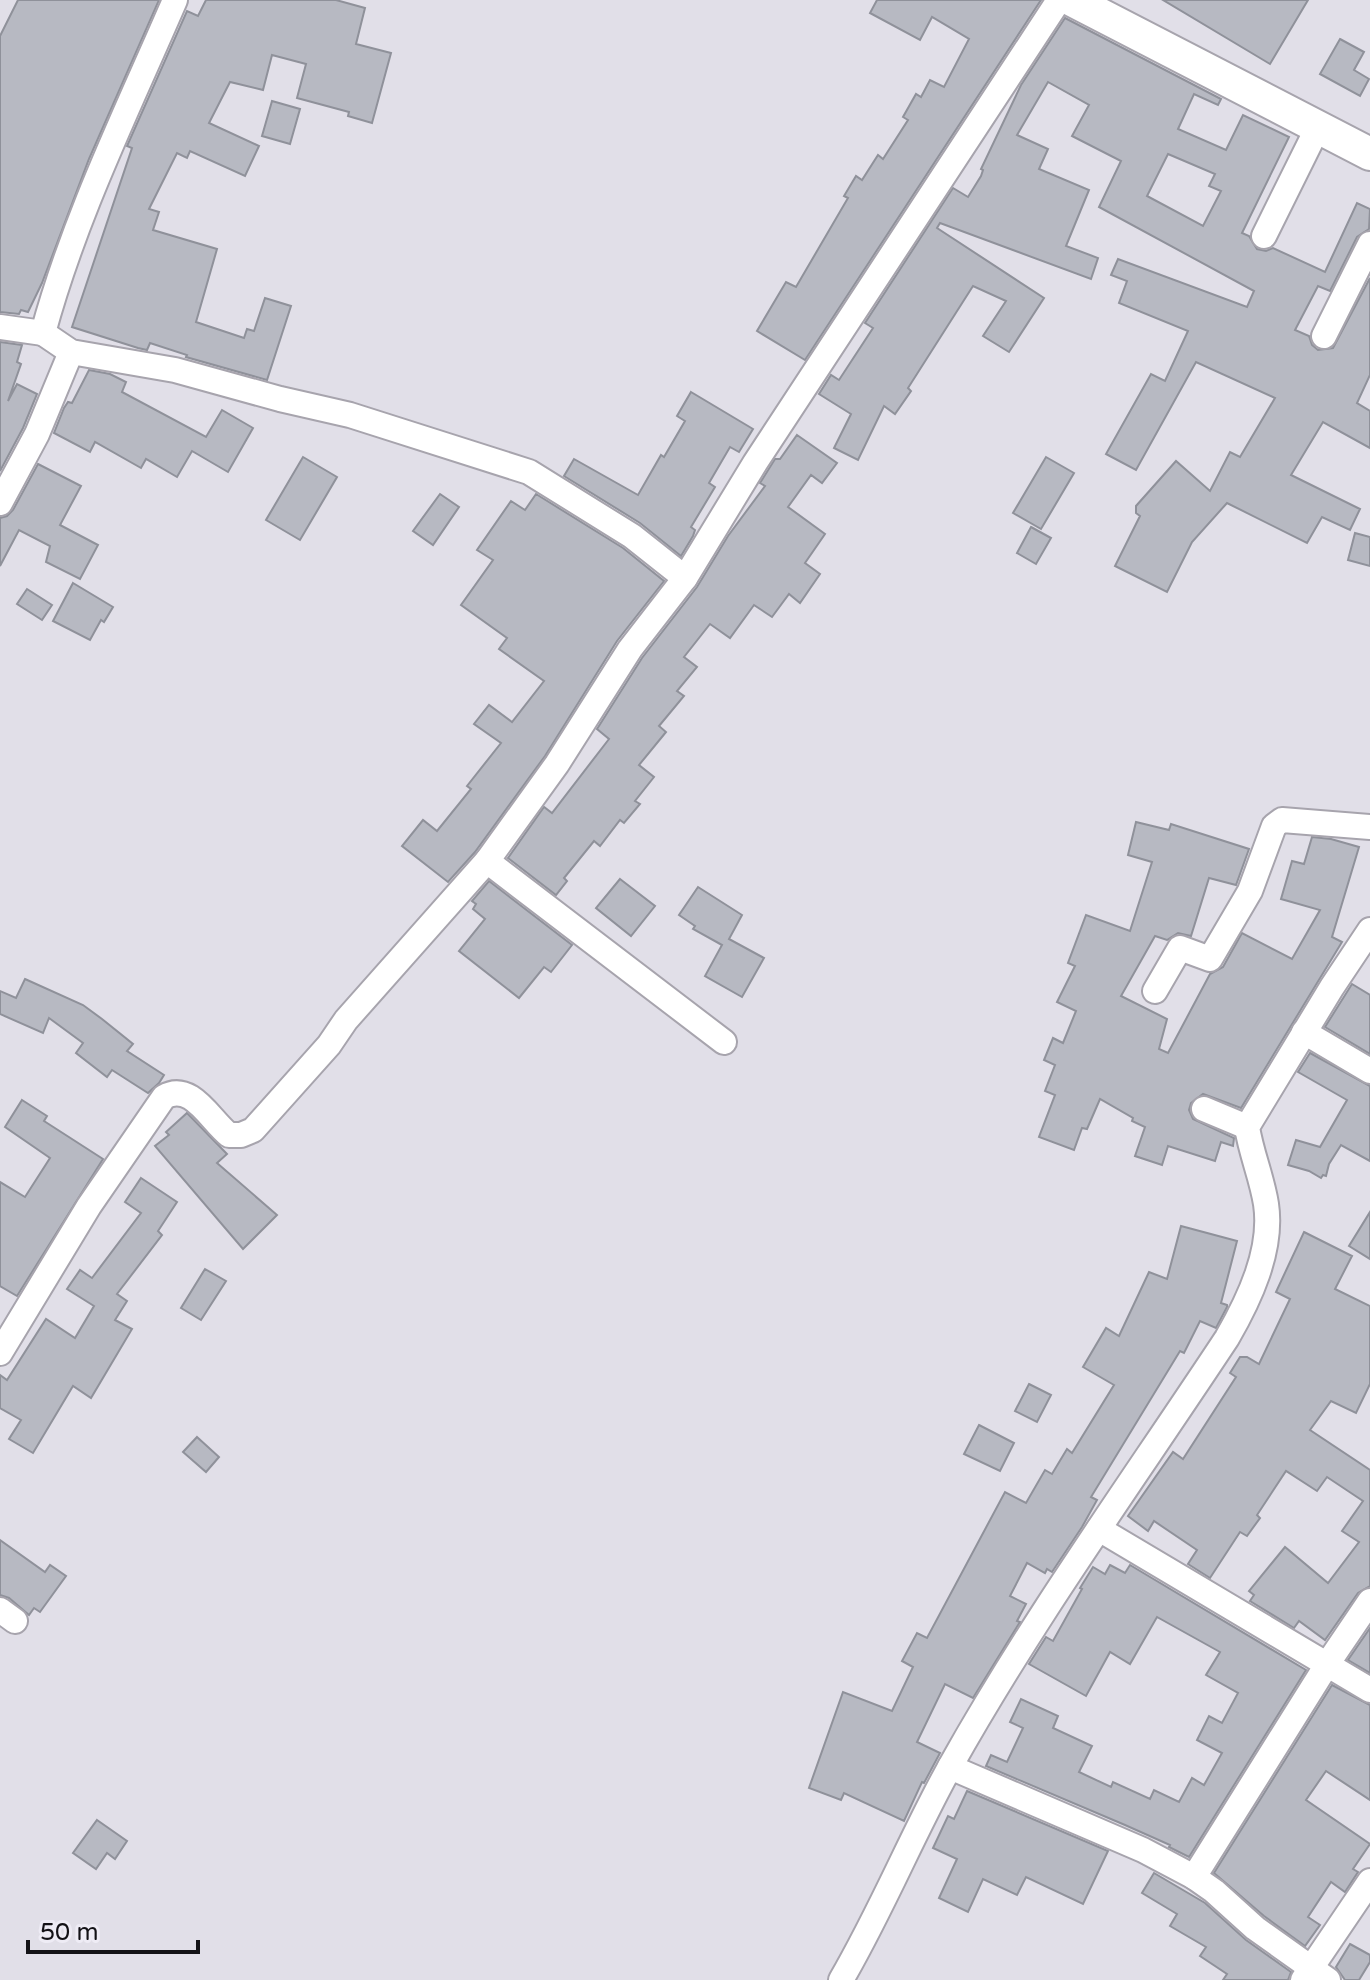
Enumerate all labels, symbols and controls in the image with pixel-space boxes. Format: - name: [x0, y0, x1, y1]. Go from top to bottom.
- scale bar: [28, 1904, 198, 1954]
- text: 50 m: [40, 1918, 98, 1947]

